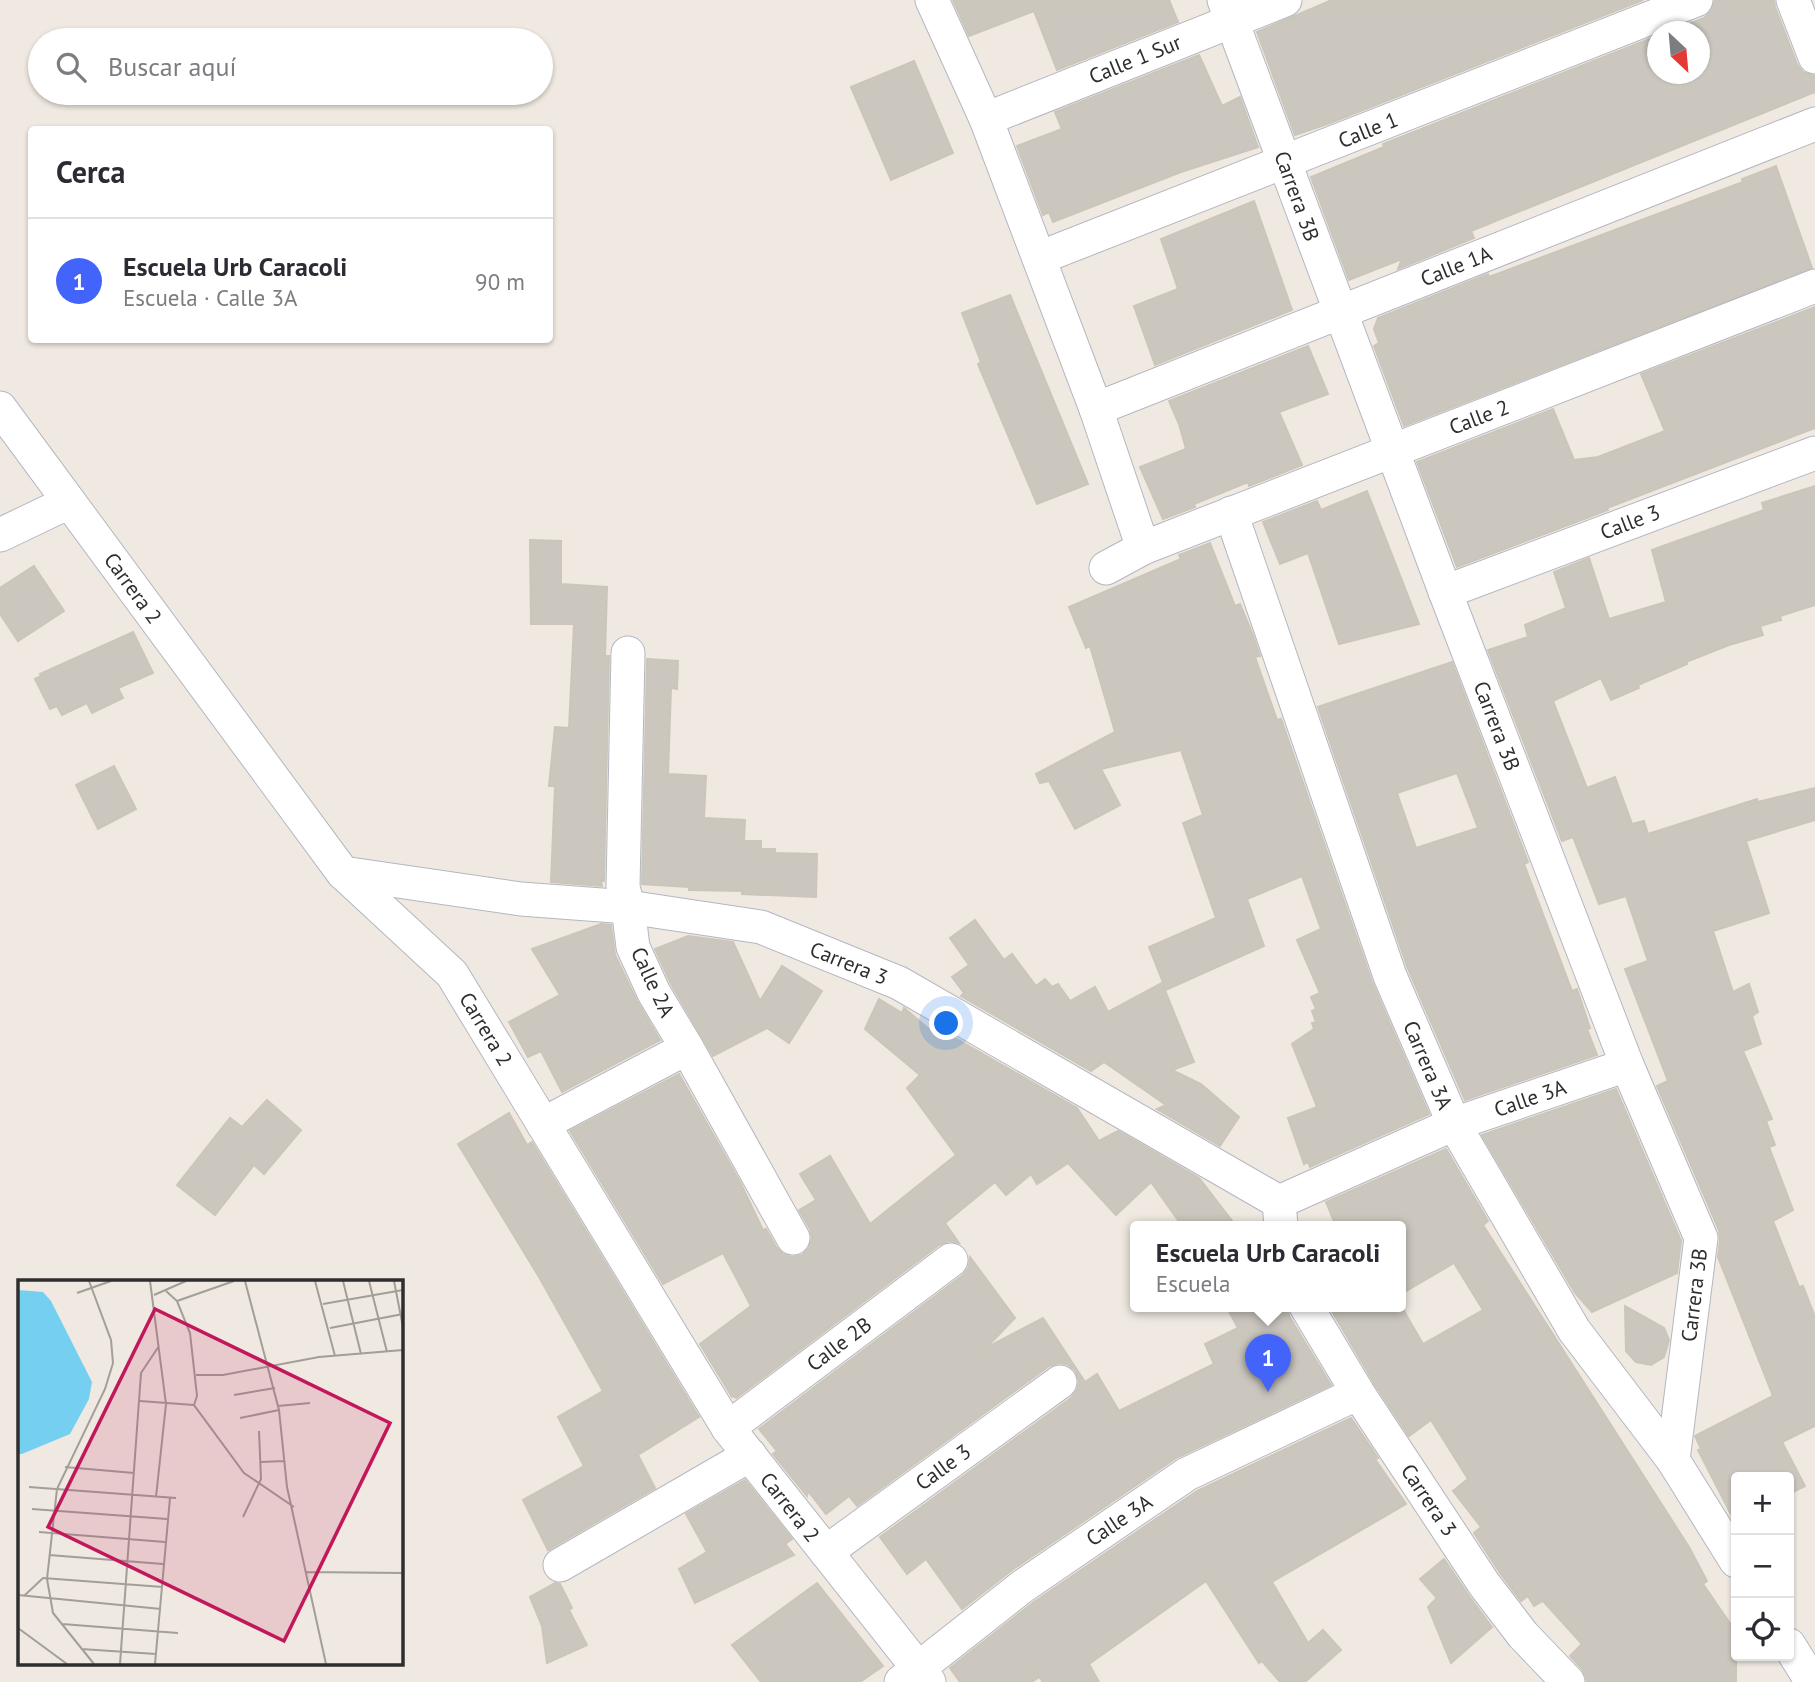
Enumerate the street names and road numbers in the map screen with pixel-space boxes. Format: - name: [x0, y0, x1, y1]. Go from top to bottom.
- street label: Calle 1 Sur: [1085, 28, 1185, 90]
- street label: Calle 1: [1334, 106, 1402, 154]
- street label: Carrera 3B: [1268, 147, 1326, 245]
- street label: Calle 1A: [1416, 239, 1496, 292]
- street label: Calle 2: [1445, 393, 1513, 441]
- street label: Calle 3: [1596, 498, 1664, 546]
- street label: Carrera 2: [98, 547, 168, 629]
- street label: Carrera 3B: [1468, 677, 1526, 775]
- street label: Carrera 3: [806, 935, 892, 991]
- street label: Calle 2A: [625, 943, 681, 1022]
- street label: Carrera 2: [453, 987, 519, 1071]
- street label: Carrera 3A: [1397, 1017, 1459, 1114]
- street label: Calle 3A: [1490, 1073, 1570, 1123]
- street label: Carrera 3B: [1675, 1247, 1713, 1343]
- street label: Calle 2B: [801, 1311, 877, 1377]
- street label: Calle 3: [910, 1438, 976, 1496]
- street label: Carrera 3: [1395, 1459, 1463, 1541]
- street label: Carrera 2: [754, 1467, 826, 1547]
- street label: Calle 3A: [1081, 1488, 1158, 1552]

